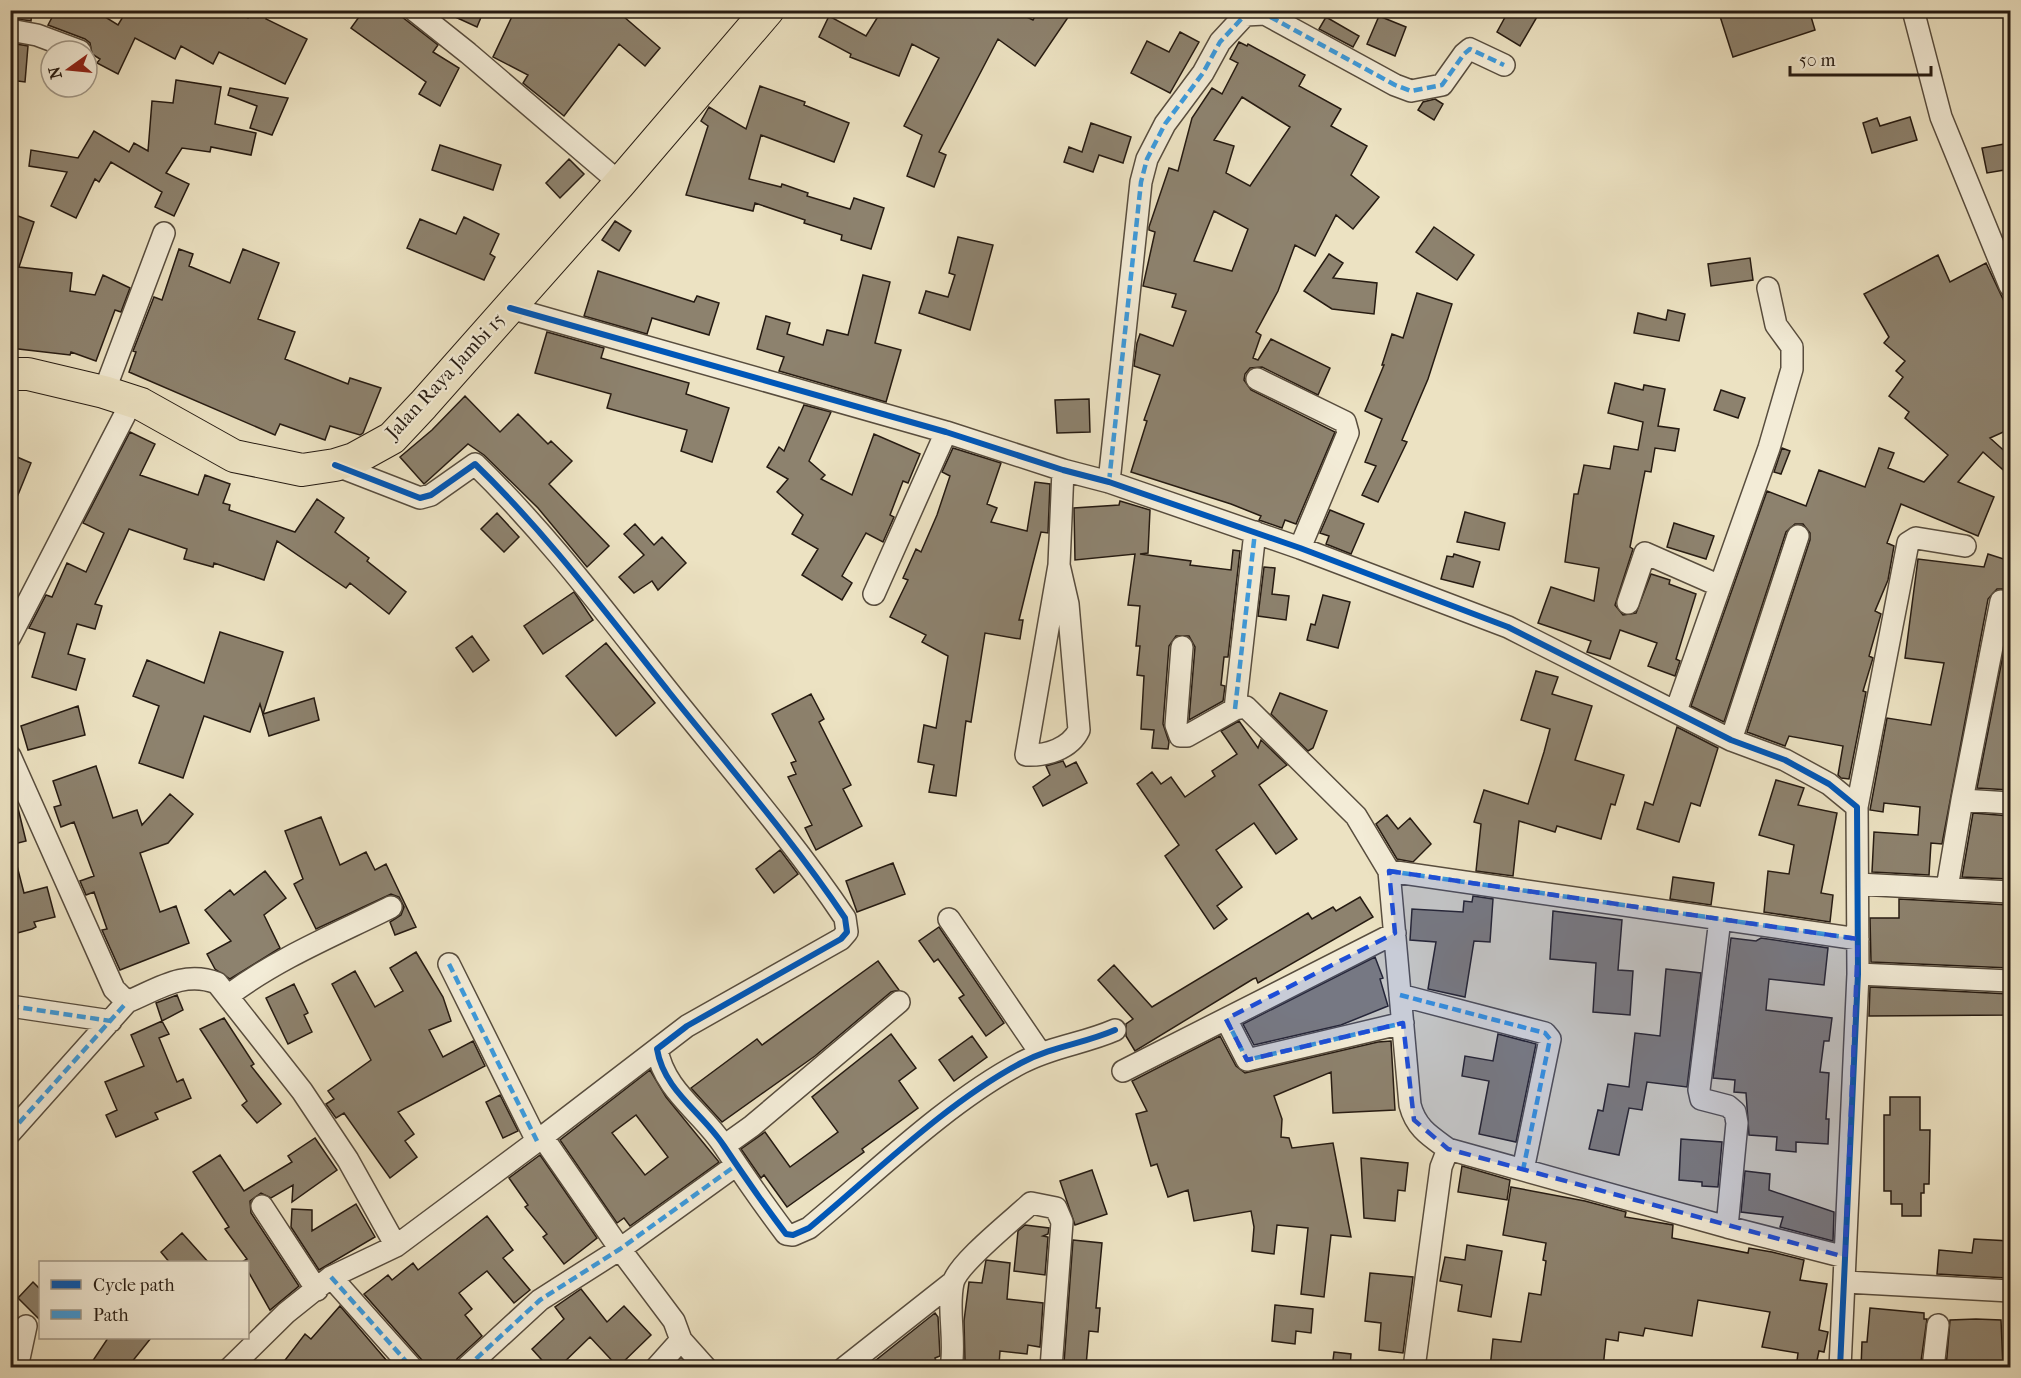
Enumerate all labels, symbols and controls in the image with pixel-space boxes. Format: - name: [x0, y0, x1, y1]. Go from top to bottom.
- north arrow: [39, 39, 99, 99]
- scale bar: [1790, 39, 1931, 77]
- text: 50 m: [1799, 50, 1836, 71]
- text: N: [44, 64, 66, 81]
- street label: Jalan Raya Jambi 15: [379, 308, 509, 445]
- legend: [39, 1261, 249, 1339]
- text: Cycle path: [93, 1275, 174, 1296]
- text: Path: [93, 1305, 129, 1326]

